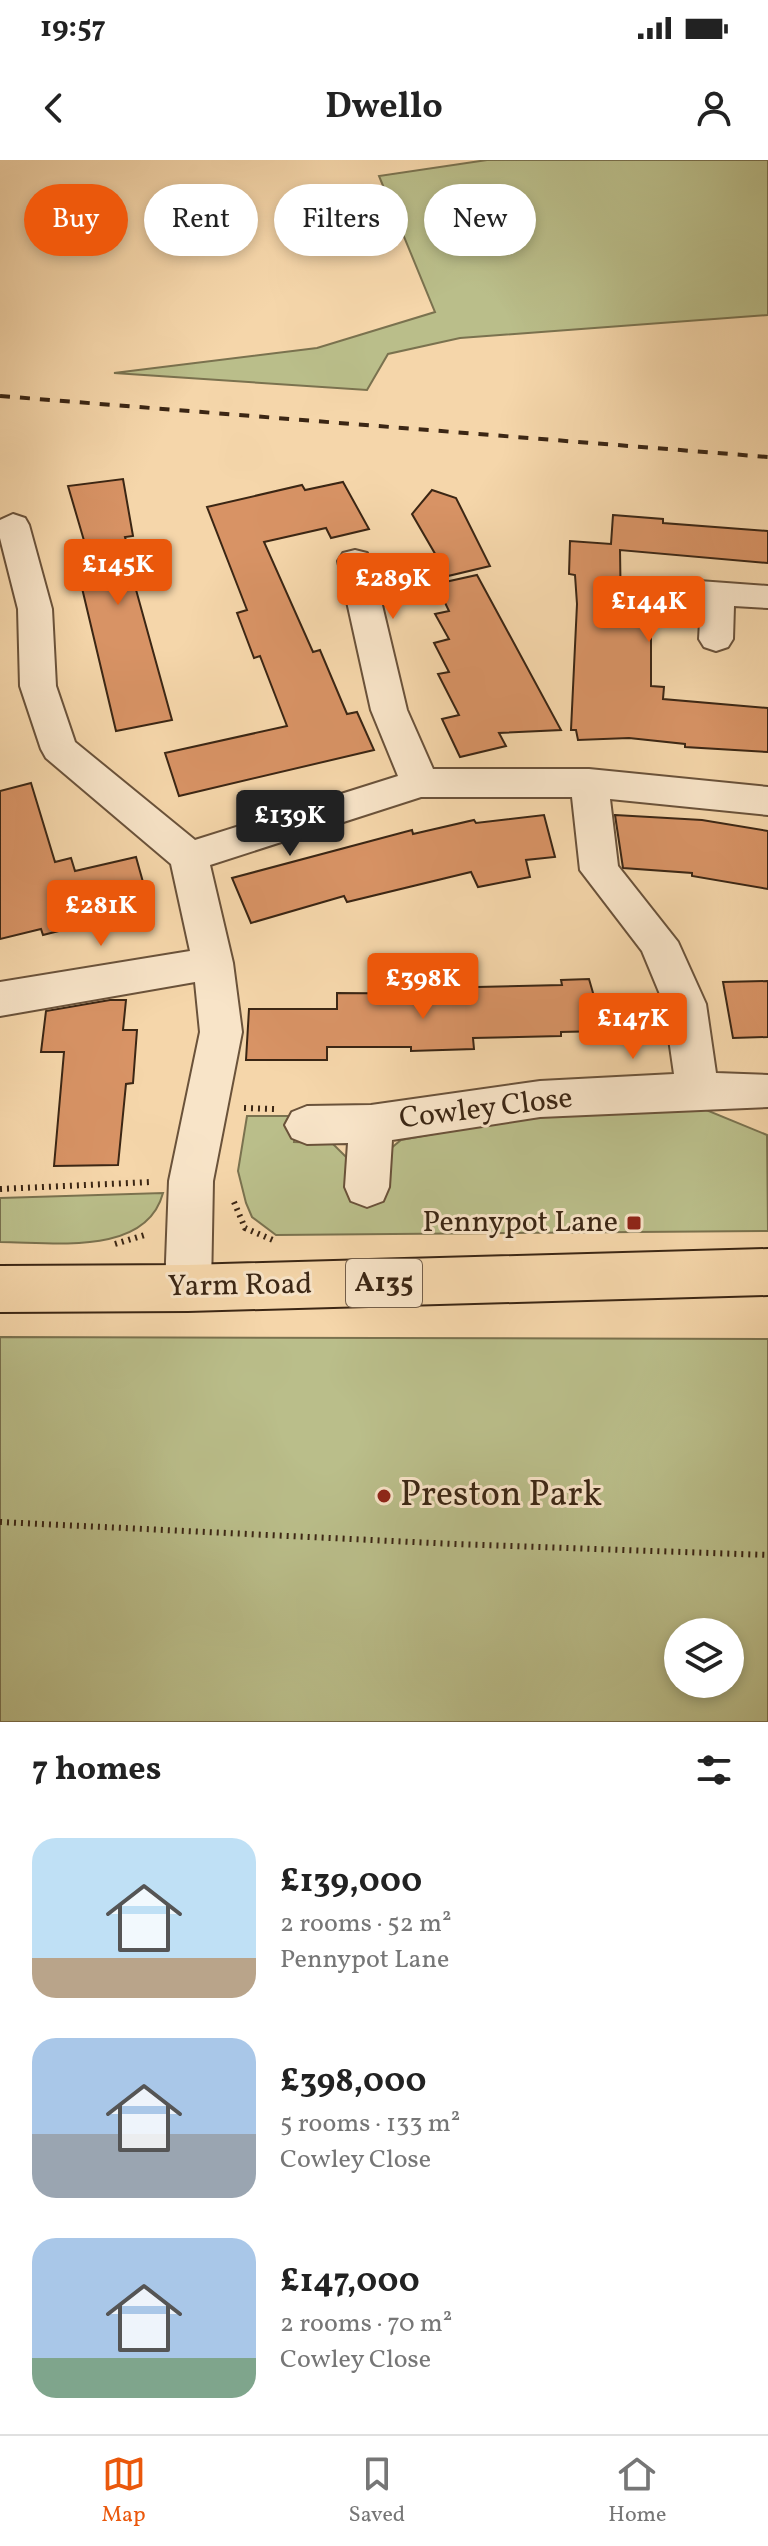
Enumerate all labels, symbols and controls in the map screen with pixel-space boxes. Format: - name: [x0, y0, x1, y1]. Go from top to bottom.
- text: 19:57: [40, 7, 106, 49]
- text: Dwello: [325, 83, 443, 133]
- icon: back: [32, 86, 76, 130]
- icon: person: [692, 86, 736, 130]
- chip: Buy: [24, 184, 128, 256]
- chip: Rent: [144, 184, 258, 256]
- chip: Filters: [274, 184, 408, 256]
- chip: New: [424, 184, 536, 256]
- pin: £145K: [62, 539, 174, 607]
- text: £145K: [82, 547, 154, 583]
- pin: £289K: [337, 553, 449, 621]
- text: £289K: [355, 561, 431, 597]
- pin: £144K: [593, 576, 705, 644]
- text: £144K: [611, 584, 687, 620]
- pin: £139K: [234, 790, 346, 858]
- text: £139K: [254, 798, 326, 834]
- pin: £281K: [45, 880, 157, 948]
- text: £281K: [65, 888, 137, 924]
- pin: £398K: [367, 953, 479, 1021]
- text: £398K: [385, 961, 461, 997]
- pin: £147K: [577, 993, 689, 1061]
- text: £147K: [597, 1001, 669, 1037]
- street label: Cowley Close: [397, 1078, 575, 1140]
- place label: Pennypot Lane: [423, 1202, 618, 1244]
- marker: Pennypot Lane: [625, 1214, 643, 1232]
- road number: A135: [346, 1259, 422, 1307]
- street label: Yarm Road: [167, 1264, 313, 1308]
- place label: Preston Park: [400, 1471, 602, 1521]
- marker: Preston Park: [375, 1487, 393, 1505]
- map controls: [664, 1618, 744, 1698]
- button: layers: [664, 1618, 744, 1698]
- text: 7 homes: [32, 1747, 161, 1794]
- icon: filters: [692, 1748, 736, 1792]
- text: £139,000: [280, 1859, 422, 1906]
- icon: home: [96, 1870, 192, 1966]
- text: 2 rooms · 52 m²: [280, 1906, 452, 1942]
- text: Pennypot Lane: [280, 1942, 449, 1978]
- text: £398,000: [280, 2059, 427, 2106]
- icon: home: [96, 2070, 192, 2166]
- text: 5 rooms · 133 m²: [280, 2106, 460, 2142]
- text: Cowley Close: [280, 2142, 431, 2178]
- text: £147,000: [280, 2259, 420, 2306]
- icon: home: [96, 2270, 192, 2366]
- text: 2 rooms · 70 m²: [280, 2306, 452, 2342]
- text: Cowley Close: [280, 2342, 431, 2378]
- tab: Map: [102, 2452, 146, 2531]
- tab: Saved: [349, 2452, 405, 2531]
- tab: Home: [608, 2452, 666, 2531]

